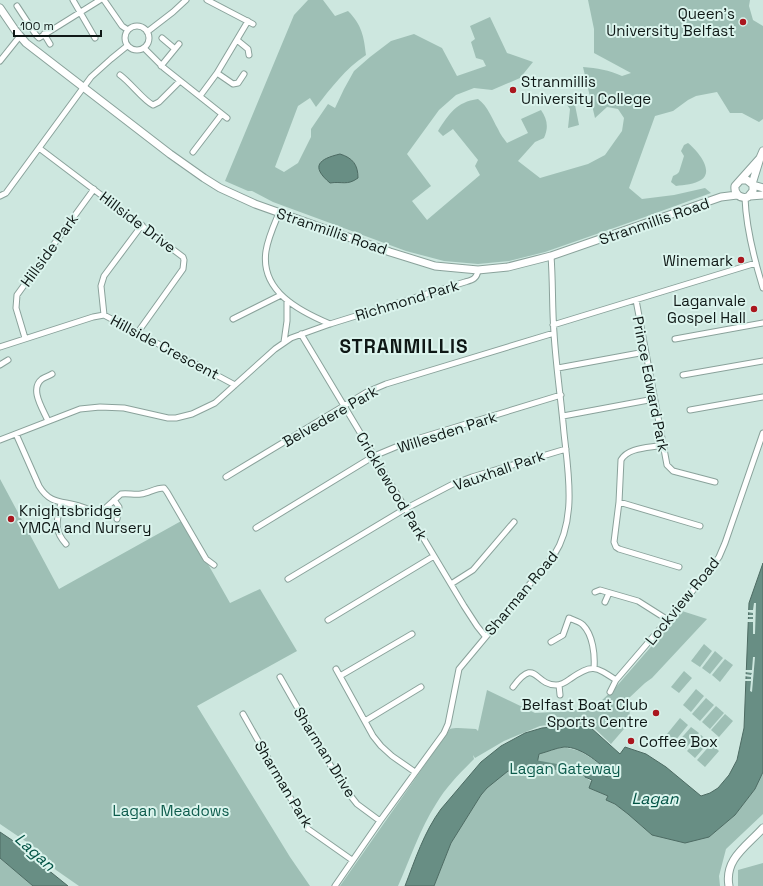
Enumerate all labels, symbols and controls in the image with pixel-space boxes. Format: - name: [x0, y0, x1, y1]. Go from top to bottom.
- place label: Queen's University Belfast: [606, 4, 735, 40]
- scale bar: [14, 12, 101, 38]
- marker: Queen's University Belfast: [738, 17, 748, 27]
- text: 100 m: [20, 18, 54, 34]
- place label: Stranmillis University College: [521, 72, 651, 108]
- marker: Stranmillis University College: [508, 85, 518, 95]
- street label: Hillside Drive: [96, 187, 180, 257]
- street label: Stranmillis Road: [596, 193, 712, 249]
- street label: Stranmillis Road: [274, 203, 390, 259]
- street label: Hillside Park: [16, 210, 82, 290]
- place label: Winemark: [663, 251, 733, 270]
- marker: Winemark: [736, 255, 746, 265]
- street label: Richmond Park: [353, 275, 461, 325]
- place label: Laganvale Gospel Hall: [667, 291, 746, 327]
- marker: Laganvale Gospel Hall: [749, 304, 759, 314]
- street label: Hillside Crescent: [107, 310, 223, 384]
- street label: Prince Edward Park: [629, 314, 673, 454]
- district label: STRANMILLIS: [340, 334, 468, 359]
- street label: Belvedere Park: [279, 381, 381, 451]
- street label: Willesden Park: [395, 407, 499, 457]
- street label: Cricklewood Park: [352, 428, 432, 544]
- street label: Vauxhall Park: [451, 445, 547, 495]
- place label: Knightsbridge YMCA and Nursery: [19, 501, 151, 537]
- marker: Knightsbridge YMCA and Nursery: [6, 514, 16, 524]
- street label: Sharman Road: [480, 547, 562, 639]
- street label: Lockview Road: [641, 553, 723, 649]
- place label: Belfast Boat Club Sports Centre: [522, 695, 648, 731]
- street label: Sharman Drive: [290, 703, 360, 801]
- marker: Belfast Boat Club Sports Centre: [651, 708, 661, 718]
- place label: Coffee Box: [639, 732, 718, 751]
- marker: Coffee Box: [626, 736, 636, 746]
- street label: Sharman Park: [251, 737, 317, 831]
- park label: Lagan Gateway: [510, 759, 620, 778]
- water label: Lagan: [632, 788, 680, 809]
- park label: Lagan Meadows: [113, 801, 230, 820]
- water label: Lagan: [11, 828, 60, 876]

